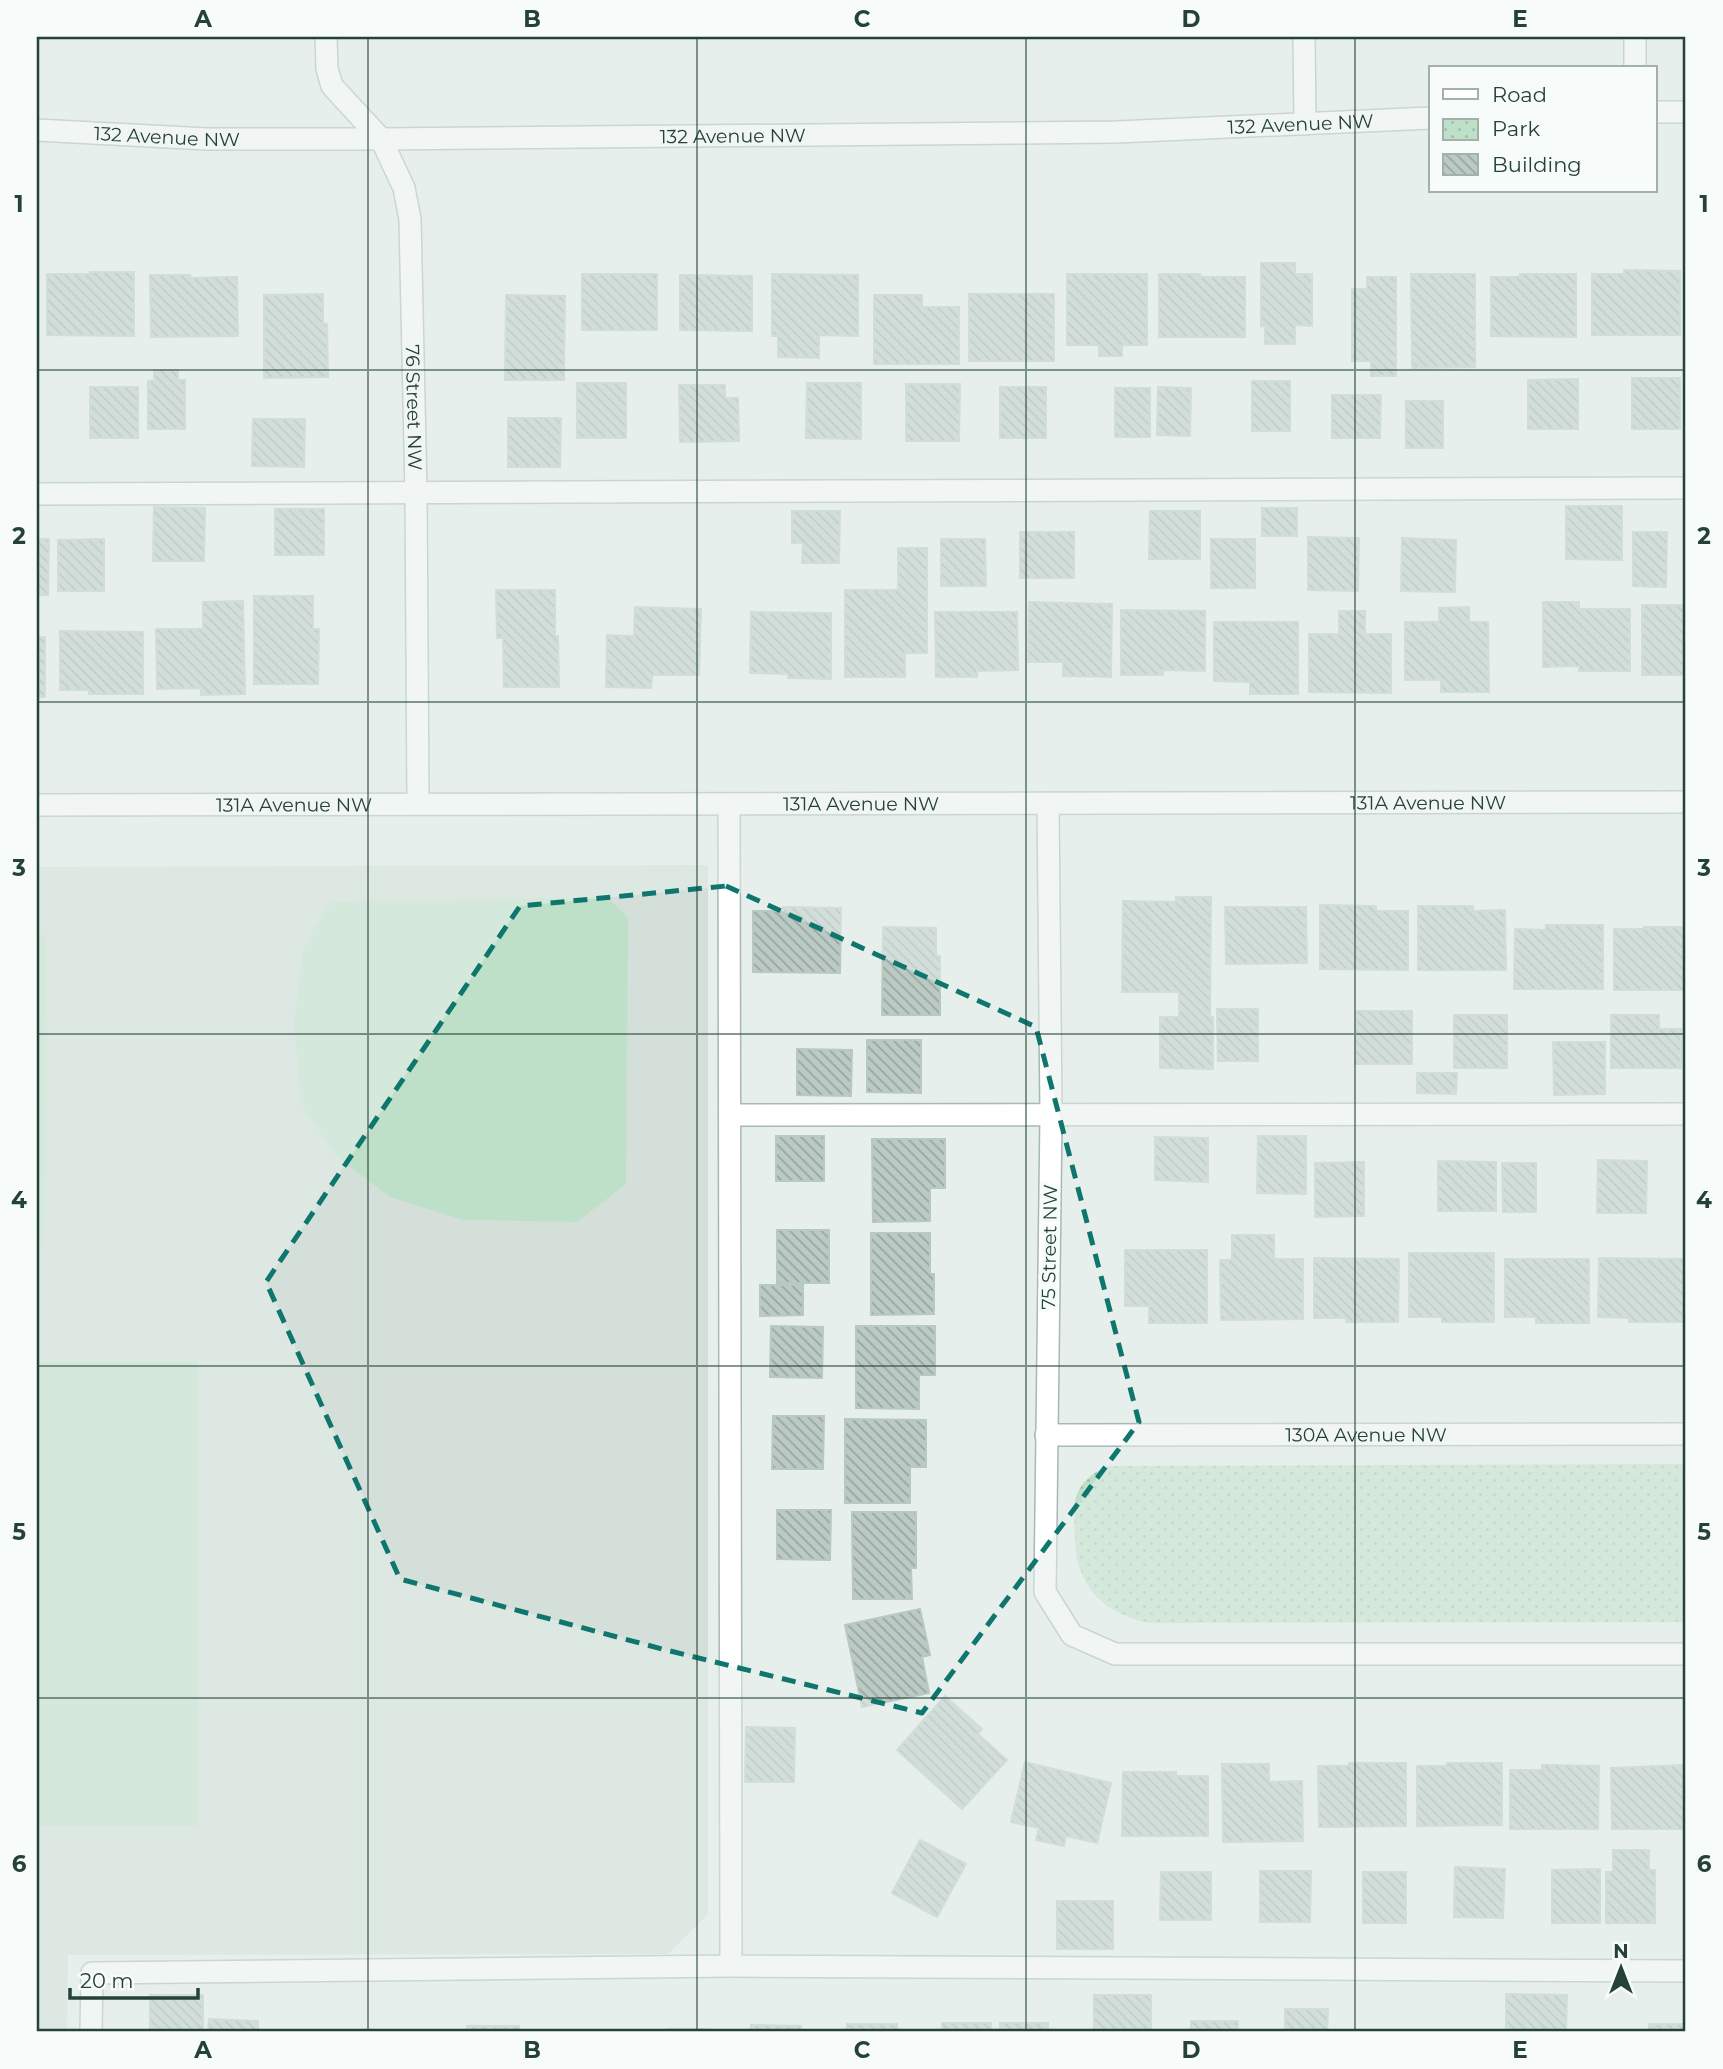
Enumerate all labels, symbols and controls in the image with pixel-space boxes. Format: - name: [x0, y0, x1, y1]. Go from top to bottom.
- text: A: [193, 5, 212, 33]
- text: B: [523, 5, 541, 33]
- text: C: [854, 5, 871, 33]
- text: D: [1182, 5, 1201, 33]
- text: E: [1512, 5, 1528, 33]
- legend: [1429, 66, 1656, 192]
- text: Road: [1492, 82, 1547, 107]
- street label: 132 Avenue NW: [1227, 110, 1374, 139]
- text: Park: [1492, 116, 1540, 141]
- street label: 132 Avenue NW: [93, 122, 240, 151]
- street label: 132 Avenue NW: [659, 124, 806, 148]
- text: Building: [1492, 152, 1582, 177]
- text: 1: [14, 190, 24, 218]
- text: 1: [1699, 190, 1709, 218]
- street label: 76 Street NW: [401, 344, 427, 471]
- text: 2: [12, 522, 26, 550]
- text: 2: [1697, 522, 1711, 550]
- street label: 131A Avenue NW: [1350, 791, 1506, 815]
- street label: 131A Avenue NW: [783, 792, 939, 816]
- street label: 131A Avenue NW: [216, 793, 372, 817]
- text: 3: [11, 854, 26, 882]
- text: 3: [1696, 854, 1711, 882]
- street label: 75 Street NW: [1037, 1184, 1062, 1310]
- text: 4: [11, 1186, 27, 1214]
- text: 4: [1696, 1186, 1712, 1214]
- street label: 130A Avenue NW: [1285, 1423, 1447, 1447]
- text: 5: [12, 1518, 26, 1546]
- text: 5: [1697, 1518, 1711, 1546]
- text: 6: [12, 1850, 27, 1878]
- text: 6: [1697, 1850, 1712, 1878]
- north arrow: [1586, 1932, 1656, 2002]
- text: N: [1613, 1940, 1629, 1963]
- scale bar: [70, 1957, 198, 2001]
- text: 20 m: [80, 1968, 134, 1993]
- text: A: [193, 2036, 212, 2064]
- text: B: [523, 2036, 541, 2064]
- text: C: [854, 2036, 871, 2064]
- text: D: [1182, 2036, 1201, 2064]
- text: E: [1512, 2036, 1528, 2064]

